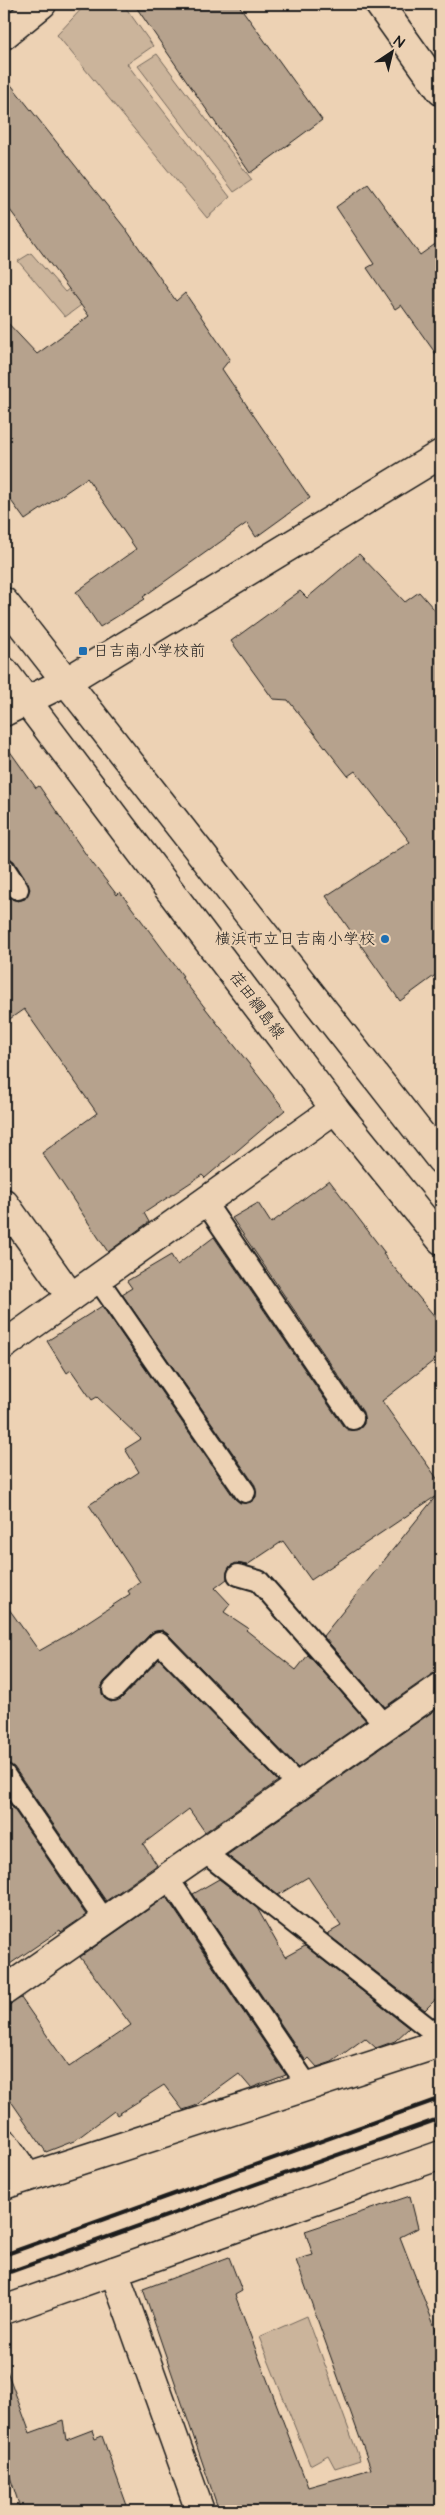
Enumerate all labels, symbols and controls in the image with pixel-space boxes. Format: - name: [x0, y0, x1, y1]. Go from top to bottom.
- north arrow: [368, 28, 418, 78]
- text: N: [390, 31, 408, 53]
- place label: 日吉南小学校前: [93, 640, 205, 662]
- marker: 日吉南小学校前: [77, 645, 89, 657]
- place label: 横浜市立日吉南小学校: [215, 928, 375, 950]
- marker: 横浜市立日吉南小学校: [379, 933, 391, 945]
- street label: 荏田綱島線: [224, 966, 290, 1044]

